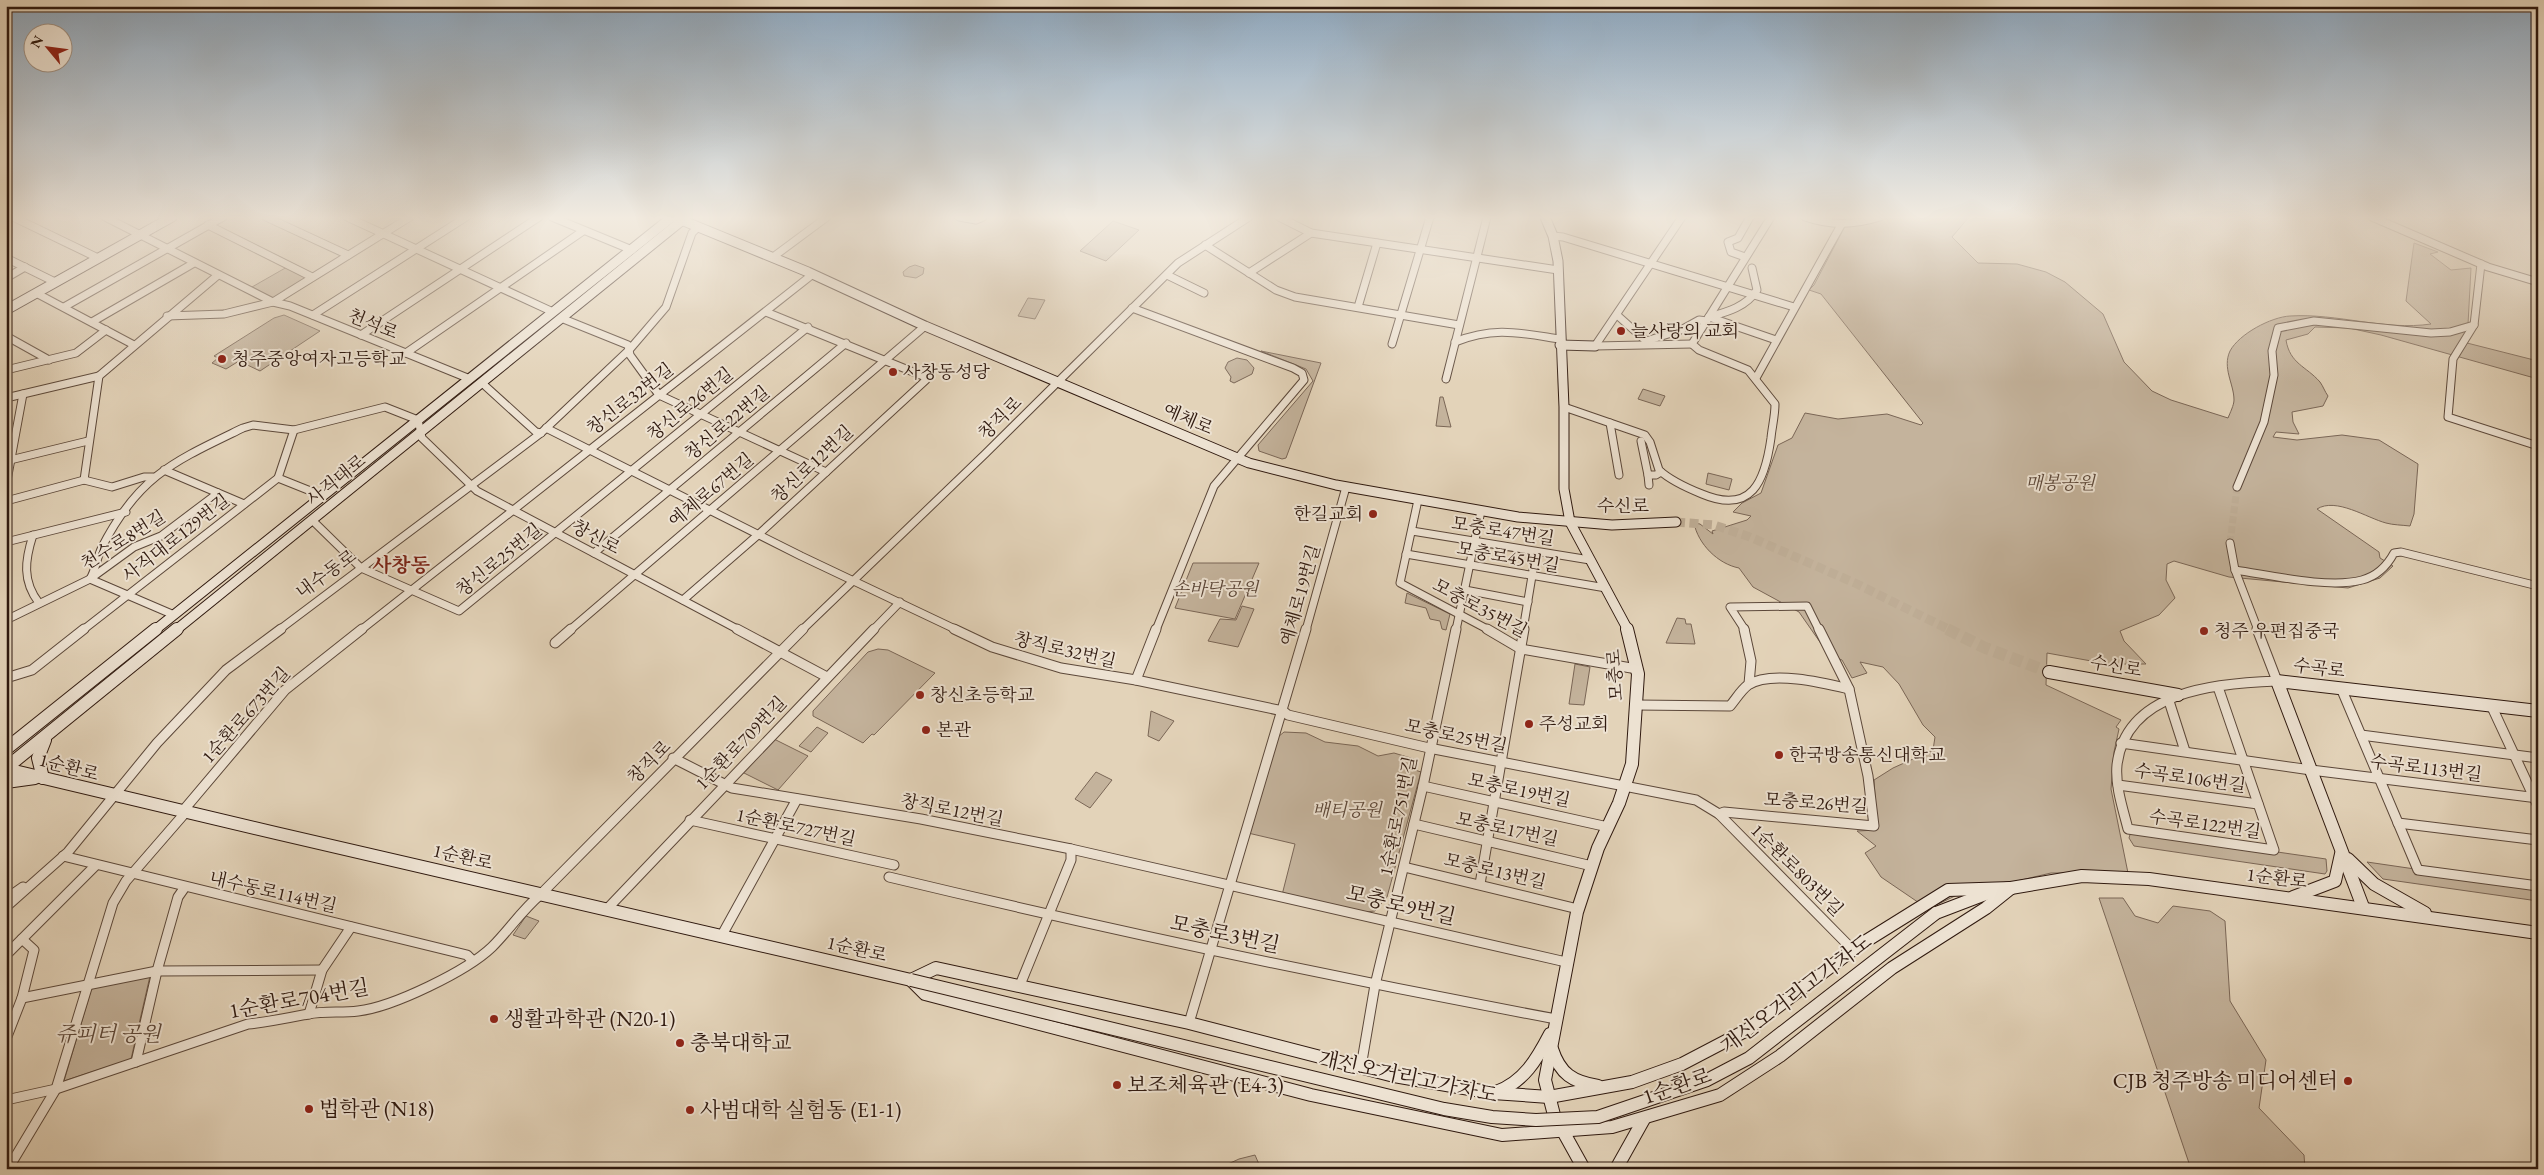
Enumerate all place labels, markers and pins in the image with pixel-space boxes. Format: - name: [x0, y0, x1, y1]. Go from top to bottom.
- place label: 늘사랑의 교회: [1631, 319, 1739, 342]
- marker: 늘사랑의 교회: [1615, 325, 1627, 337]
- place label: 청주중앙여자고등학교: [232, 347, 406, 370]
- marker: 청주중앙여자고등학교: [216, 353, 228, 365]
- place label: 사창동성당: [903, 360, 991, 383]
- marker: 사창동성당: [887, 366, 899, 378]
- place label: 한길교회: [1293, 502, 1363, 525]
- marker: 한길교회: [1367, 508, 1379, 520]
- place label: 청주 우편집중국: [2214, 619, 2339, 642]
- marker: 청주 우편집중국: [2198, 625, 2210, 637]
- place label: 창신초등학교: [930, 683, 1035, 706]
- marker: 창신초등학교: [914, 689, 926, 701]
- place label: 주성교회: [1539, 712, 1609, 735]
- place label: 본관: [936, 718, 971, 741]
- marker: 주성교회: [1523, 718, 1535, 730]
- marker: 본관: [920, 724, 932, 736]
- place label: 한국방송통신대학교: [1789, 743, 1946, 766]
- marker: 한국방송통신대학교: [1773, 749, 1785, 761]
- place label: 생활과학관 (N20-1): [504, 1005, 676, 1032]
- marker: 생활과학관 (N20-1): [488, 1013, 500, 1025]
- place label: 충북대학교: [690, 1029, 791, 1056]
- marker: 충북대학교: [674, 1037, 686, 1049]
- place label: CJB 청주방송 미디어센터: [2113, 1067, 2338, 1094]
- place label: 보조체육관 (E4-3): [1127, 1071, 1284, 1098]
- marker: CJB 청주방송 미디어센터: [2342, 1075, 2354, 1087]
- marker: 보조체육관 (E4-3): [1111, 1079, 1123, 1091]
- place label: 법학관 (N18): [319, 1095, 434, 1122]
- place label: 사범대학 실험동 (E1-1): [700, 1096, 901, 1123]
- marker: 법학관 (N18): [303, 1103, 315, 1115]
- marker: 사범대학 실험동 (E1-1): [684, 1104, 696, 1116]

